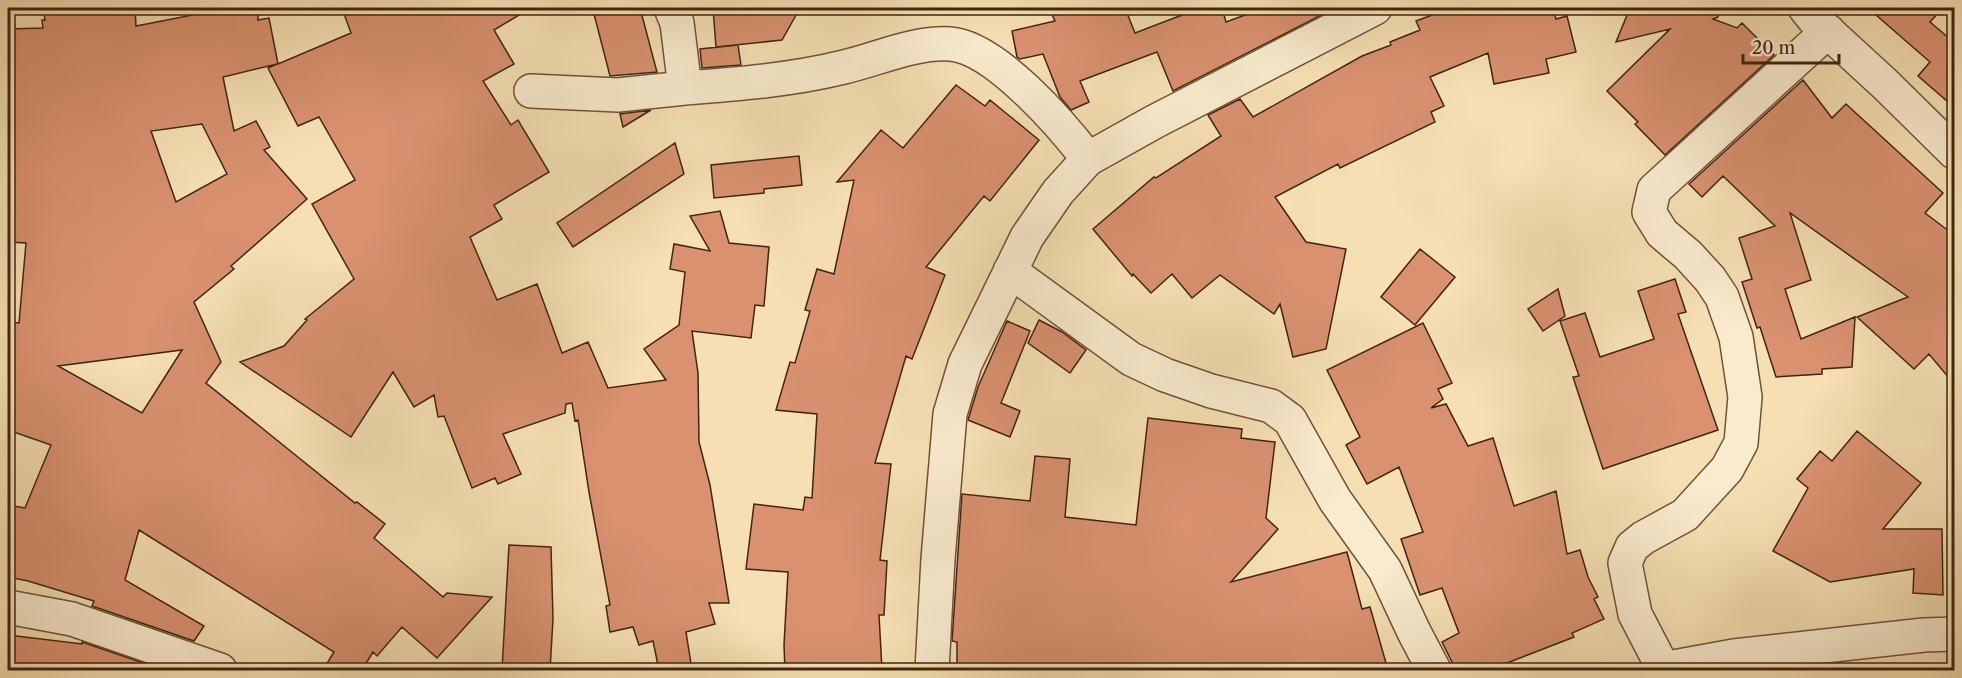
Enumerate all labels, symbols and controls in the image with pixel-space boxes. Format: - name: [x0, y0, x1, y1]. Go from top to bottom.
- scale bar: [1743, 27, 1839, 65]
- text: 20 m: [1752, 37, 1796, 59]

